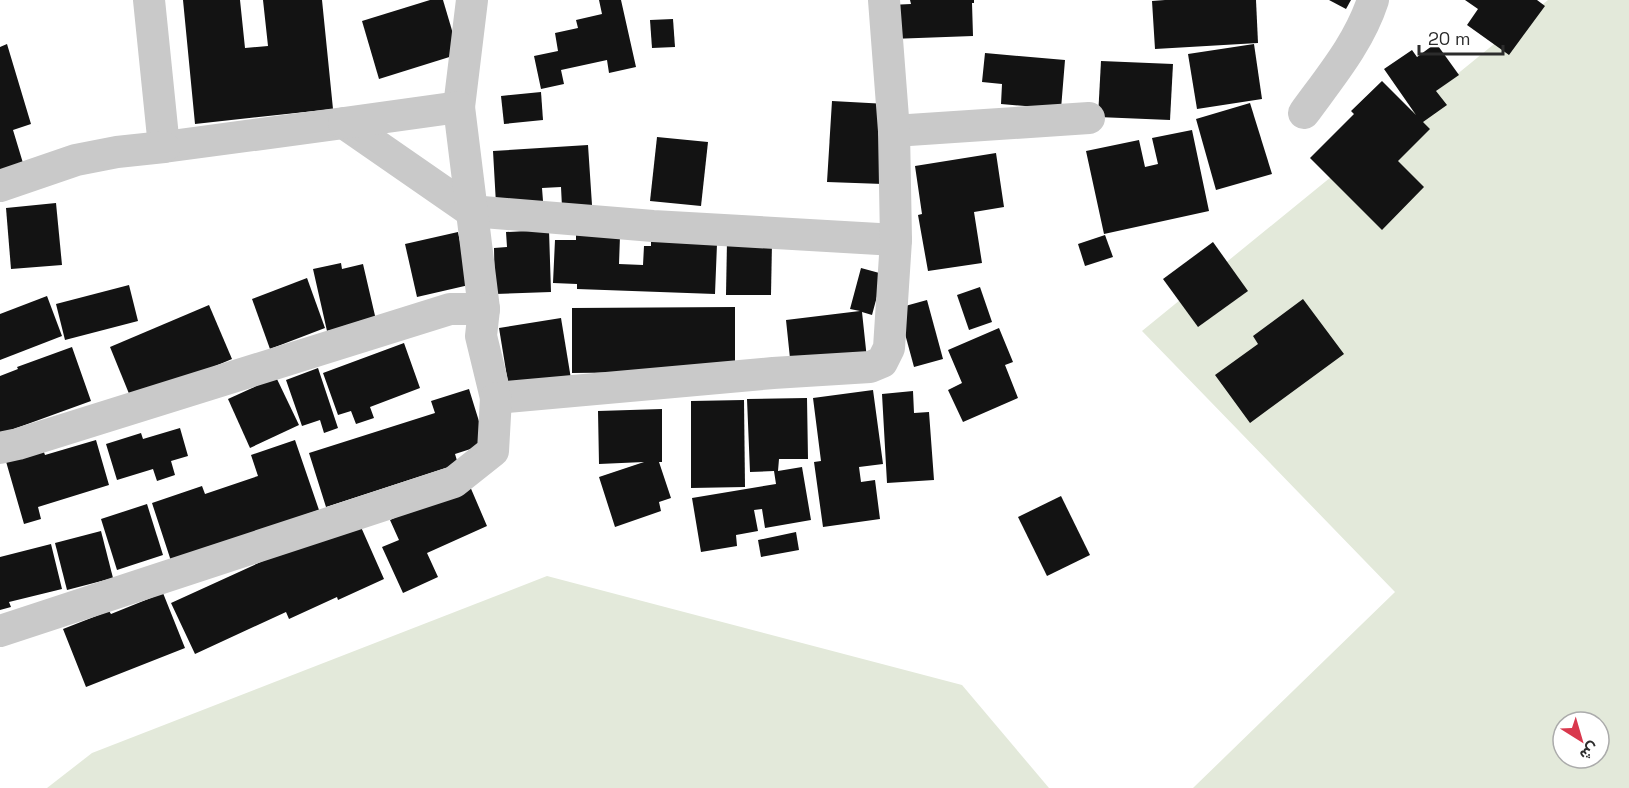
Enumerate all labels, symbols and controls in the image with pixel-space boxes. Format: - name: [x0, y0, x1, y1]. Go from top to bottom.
- scale bar: [1419, 18, 1503, 56]
- text: 20 m: [1428, 27, 1471, 50]
- north arrow: [1551, 710, 1611, 770]
- text: ش: [1576, 737, 1604, 766]

